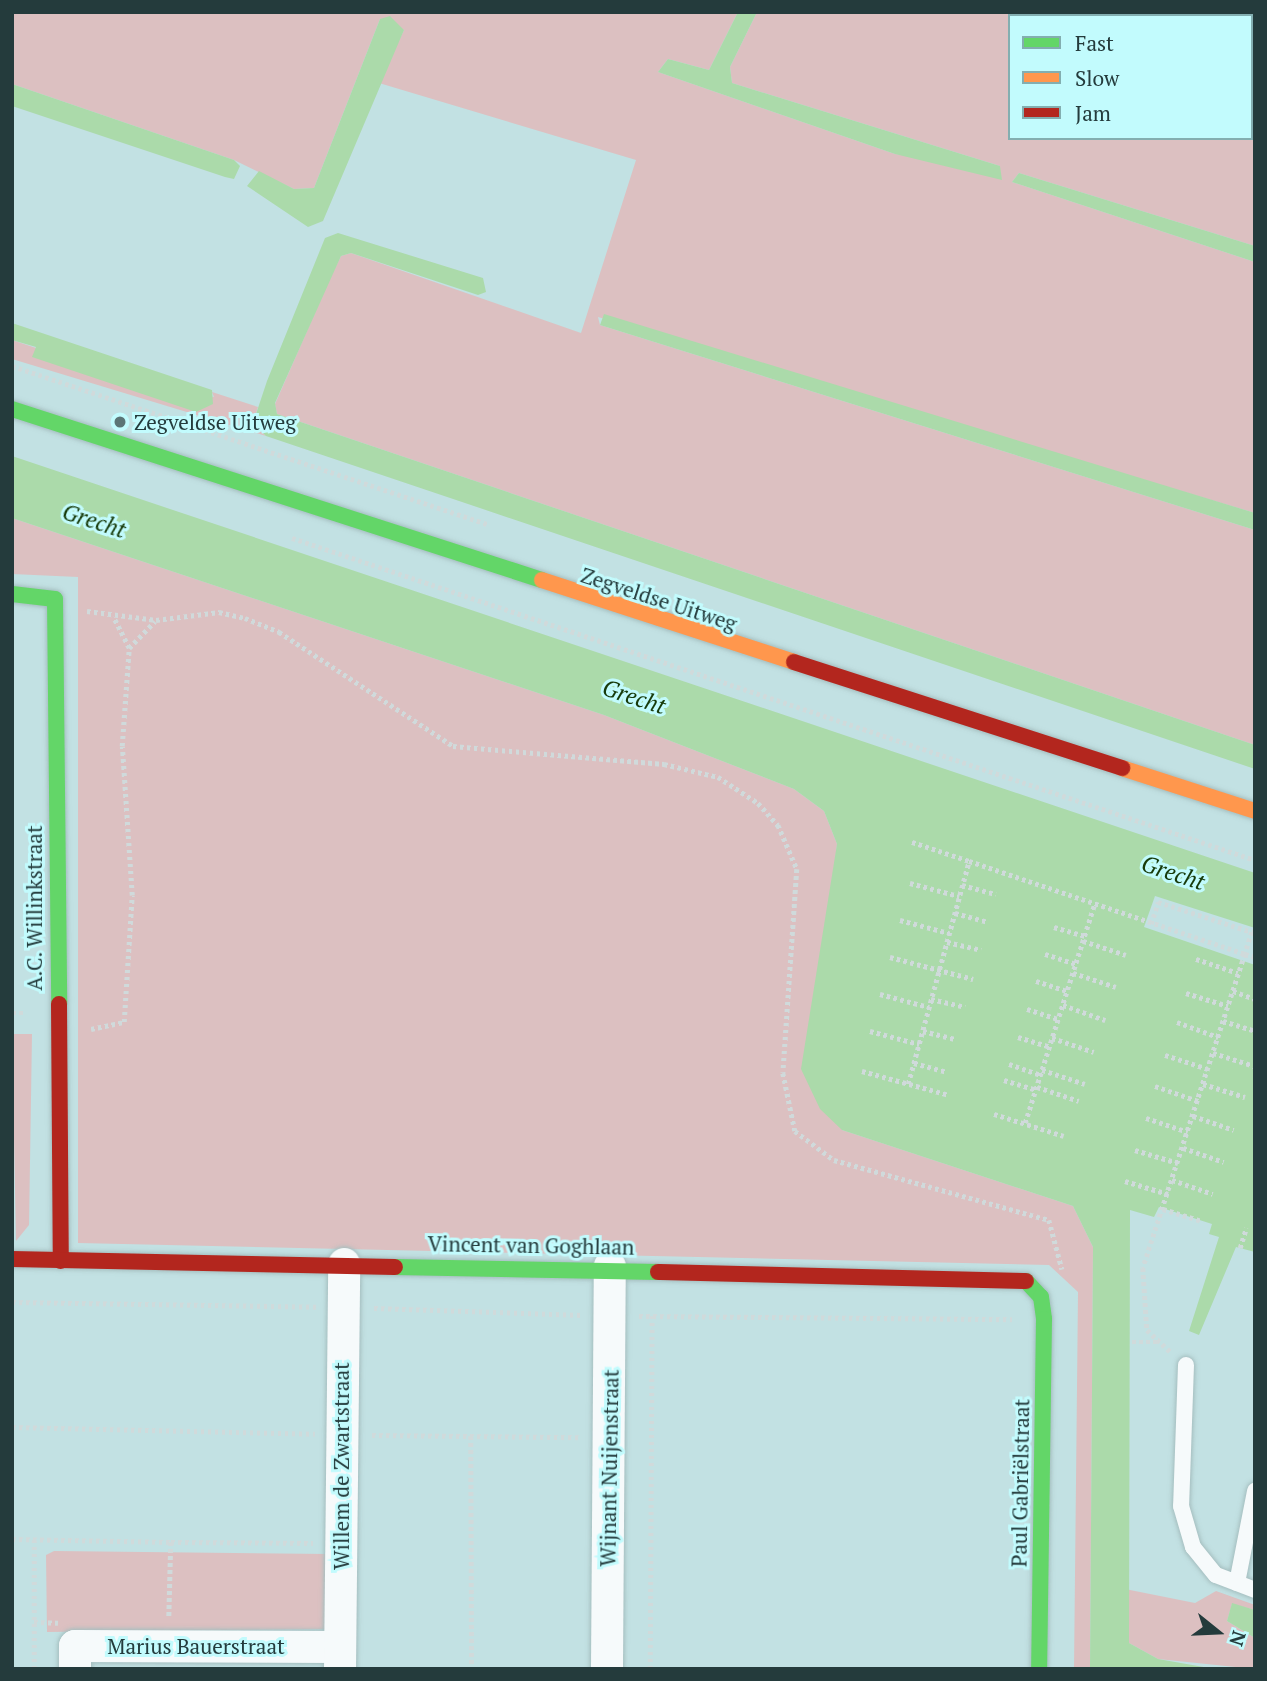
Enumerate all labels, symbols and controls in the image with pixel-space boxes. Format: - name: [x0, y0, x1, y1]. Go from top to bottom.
- legend: [1008, 14, 1253, 140]
- text: Fast: [1075, 29, 1114, 57]
- text: Slow: [1075, 64, 1119, 92]
- text: Jam: [1075, 99, 1111, 127]
- place label: Zegveldse Uitweg: [134, 409, 296, 435]
- marker: Zegveldse Uitweg: [112, 414, 128, 430]
- water label: Grecht: [59, 498, 129, 544]
- street label: Zegveldse Uitweg: [578, 562, 740, 636]
- water label: Grecht: [599, 674, 669, 720]
- street label: A.C. Willinkstraat: [21, 825, 47, 991]
- water label: Grecht: [1138, 850, 1208, 896]
- street label: Vincent van Goghlaan: [427, 1231, 635, 1259]
- street label: Willem de Zwartstraat: [328, 1362, 354, 1570]
- street label: Wijnant Nuijenstraat: [595, 1369, 623, 1567]
- street label: Paul Gabriëlstraat: [1006, 1399, 1034, 1567]
- north arrow: [1183, 1597, 1253, 1667]
- text: N: [1224, 1628, 1253, 1649]
- street label: Marius Bauerstraat: [107, 1633, 285, 1659]

